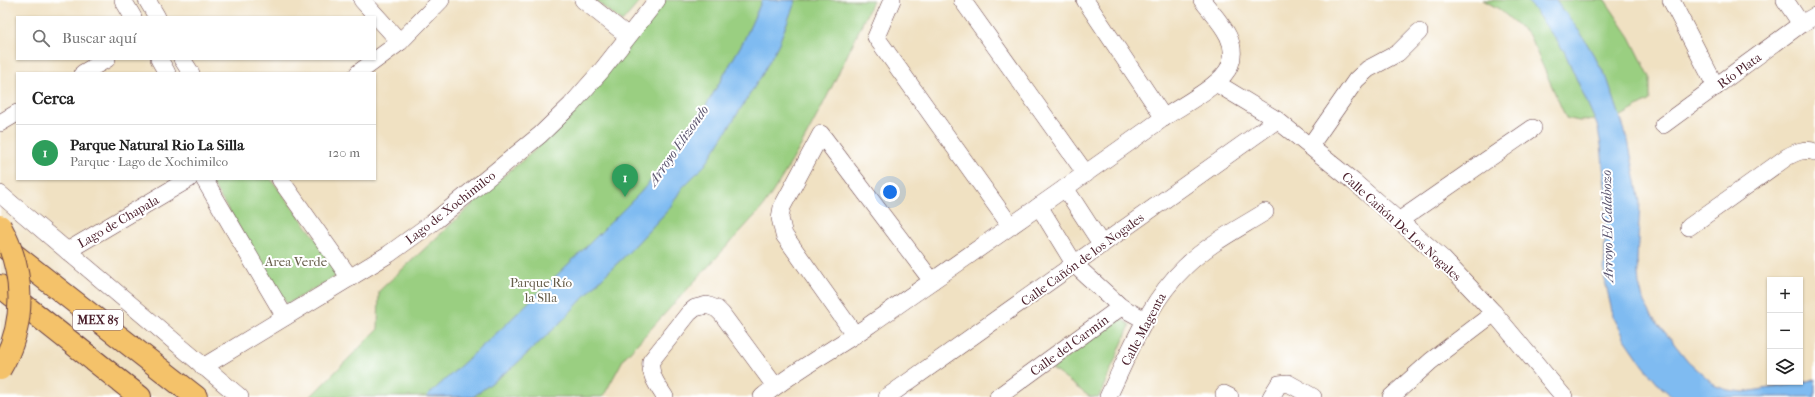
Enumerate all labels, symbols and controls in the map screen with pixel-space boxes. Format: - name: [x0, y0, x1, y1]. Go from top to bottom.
- search box: [16, 16, 376, 60]
- icon: search: [30, 27, 52, 49]
- text: Buscar aquí: [62, 29, 137, 47]
- street label: Río Plata: [1714, 49, 1765, 91]
- text: Cerca: [32, 88, 74, 108]
- water label: Arroyo Elizondo: [643, 102, 712, 190]
- text: Parque Natural Rio La Silla: [70, 136, 244, 154]
- text: 1: [43, 145, 47, 160]
- text: 120 m: [328, 145, 360, 160]
- text: Parque · Lago de Xochimilco: [70, 154, 228, 169]
- pin: 1: [612, 164, 638, 197]
- street label: Lago de Xochimilco: [402, 167, 499, 247]
- street label: Calle Cañón De Los Nogales: [1339, 169, 1465, 284]
- water label: Arroyo El Calabozo: [1598, 170, 1617, 284]
- your location: [880, 182, 900, 202]
- street label: Lago de Chapala: [75, 192, 162, 251]
- street label: Calle Cañón de los Nogales: [1018, 210, 1147, 309]
- park label: Area Verde: [264, 254, 328, 269]
- park label: Parque Río la Slla: [510, 275, 573, 305]
- map controls: [1767, 277, 1803, 385]
- button: +: [1767, 277, 1803, 313]
- street label: Calle Magenta: [1118, 289, 1169, 368]
- road number: MEX 85: [73, 310, 123, 330]
- street label: Calle del Carmín: [1027, 312, 1112, 379]
- button: −: [1767, 313, 1803, 349]
- button: layers: [1767, 349, 1803, 385]

